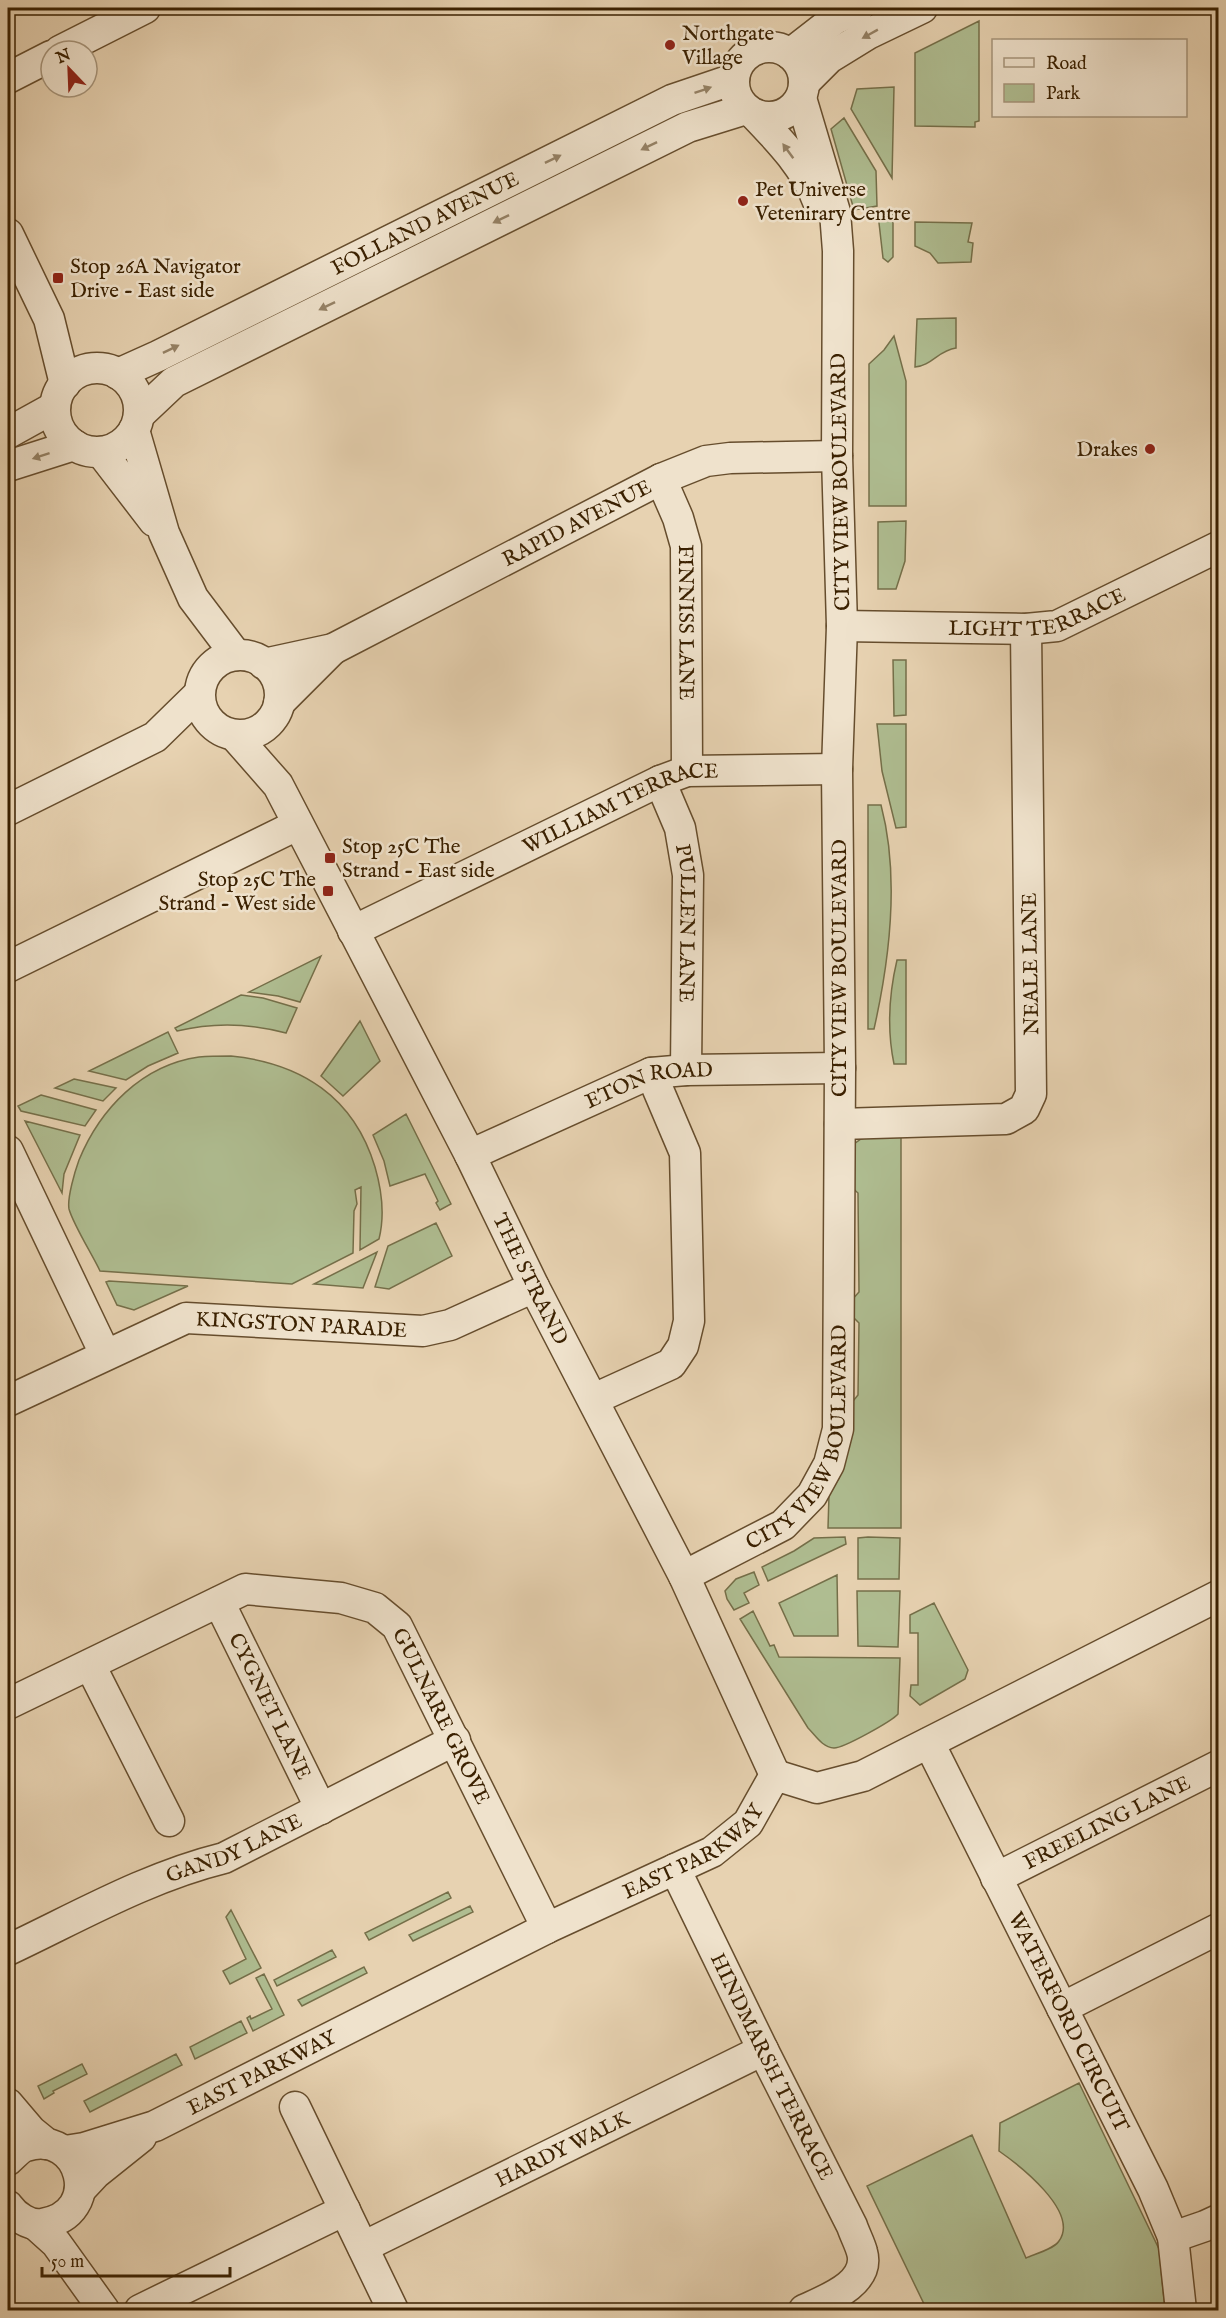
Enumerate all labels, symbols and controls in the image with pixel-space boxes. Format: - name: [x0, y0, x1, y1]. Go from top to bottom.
- place label: Northgate Village: [681, 21, 775, 72]
- one-way arrow: [861, 29, 878, 39]
- marker: Northgate Village: [663, 38, 677, 52]
- north arrow: [39, 39, 99, 99]
- legend: [992, 39, 1187, 117]
- text: N: [53, 45, 74, 69]
- text: Road: [1046, 53, 1087, 76]
- text: Park: [1046, 83, 1081, 106]
- one-way arrow: [694, 84, 712, 94]
- one-way arrow: [640, 141, 658, 151]
- one-way arrow: [782, 143, 794, 159]
- one-way arrow: [544, 155, 561, 164]
- street label: FOLLAND AVENUE: [327, 166, 524, 282]
- place label: Pet Universe Vetenirary Centre: [754, 177, 911, 228]
- marker: Pet Universe Vetenirary Centre: [736, 194, 750, 208]
- one-way arrow: [493, 215, 510, 224]
- place label: Stop 26A Navigator Drive - East side: [70, 254, 241, 305]
- marker: Stop 26A Navigator Drive - East side: [51, 271, 65, 285]
- one-way arrow: [318, 302, 335, 311]
- one-way arrow: [163, 344, 180, 354]
- street label: CITY VIEW BOULEVARD: [826, 353, 857, 611]
- place label: Drakes: [1076, 437, 1138, 464]
- marker: Drakes: [1143, 442, 1157, 456]
- one-way arrow: [32, 451, 50, 461]
- street label: RAPID AVENUE: [498, 474, 657, 574]
- street label: FINNISS LANE: [671, 544, 699, 700]
- street label: LIGHT TERRACE: [948, 582, 1131, 644]
- street label: WILLIAM TERRACE: [519, 759, 719, 861]
- place label: Stop 25C The Strand - East side: [342, 834, 495, 885]
- street label: CITY VIEW BOULEVARD: [827, 839, 854, 1097]
- street label: PULLEN LANE: [668, 842, 700, 1003]
- marker: Stop 25C The Strand - East side: [323, 851, 337, 865]
- place label: Stop 25C The Strand - West side: [158, 867, 316, 918]
- marker: Stop 25C The Strand - West side: [321, 884, 335, 898]
- street label: NEALE LANE: [1017, 892, 1046, 1036]
- street label: ETON ROAD: [581, 1058, 713, 1116]
- street label: THE STRAND: [485, 1209, 574, 1350]
- street label: KINGSTON PARADE: [195, 1307, 408, 1345]
- street label: CITY VIEW BOULEVARD: [742, 1325, 854, 1557]
- street label: GULNARE GROVE: [385, 1624, 495, 1809]
- street label: CYGNET LANE: [221, 1629, 316, 1785]
- street label: FREELING LANE: [1019, 1770, 1195, 1877]
- street label: EAST PARKWAY: [619, 1798, 772, 1906]
- street label: GANDY LANE: [162, 1808, 307, 1890]
- street label: WATERFORD CIRCUIT: [1001, 1908, 1135, 2138]
- street label: HINDMARSH TERRACE: [703, 1949, 839, 2185]
- street label: EAST PARKWAY: [183, 2024, 343, 2122]
- street label: HARDY WALK: [491, 2105, 635, 2195]
- scale bar: [42, 2240, 230, 2278]
- text: 50 m: [51, 2251, 84, 2274]

